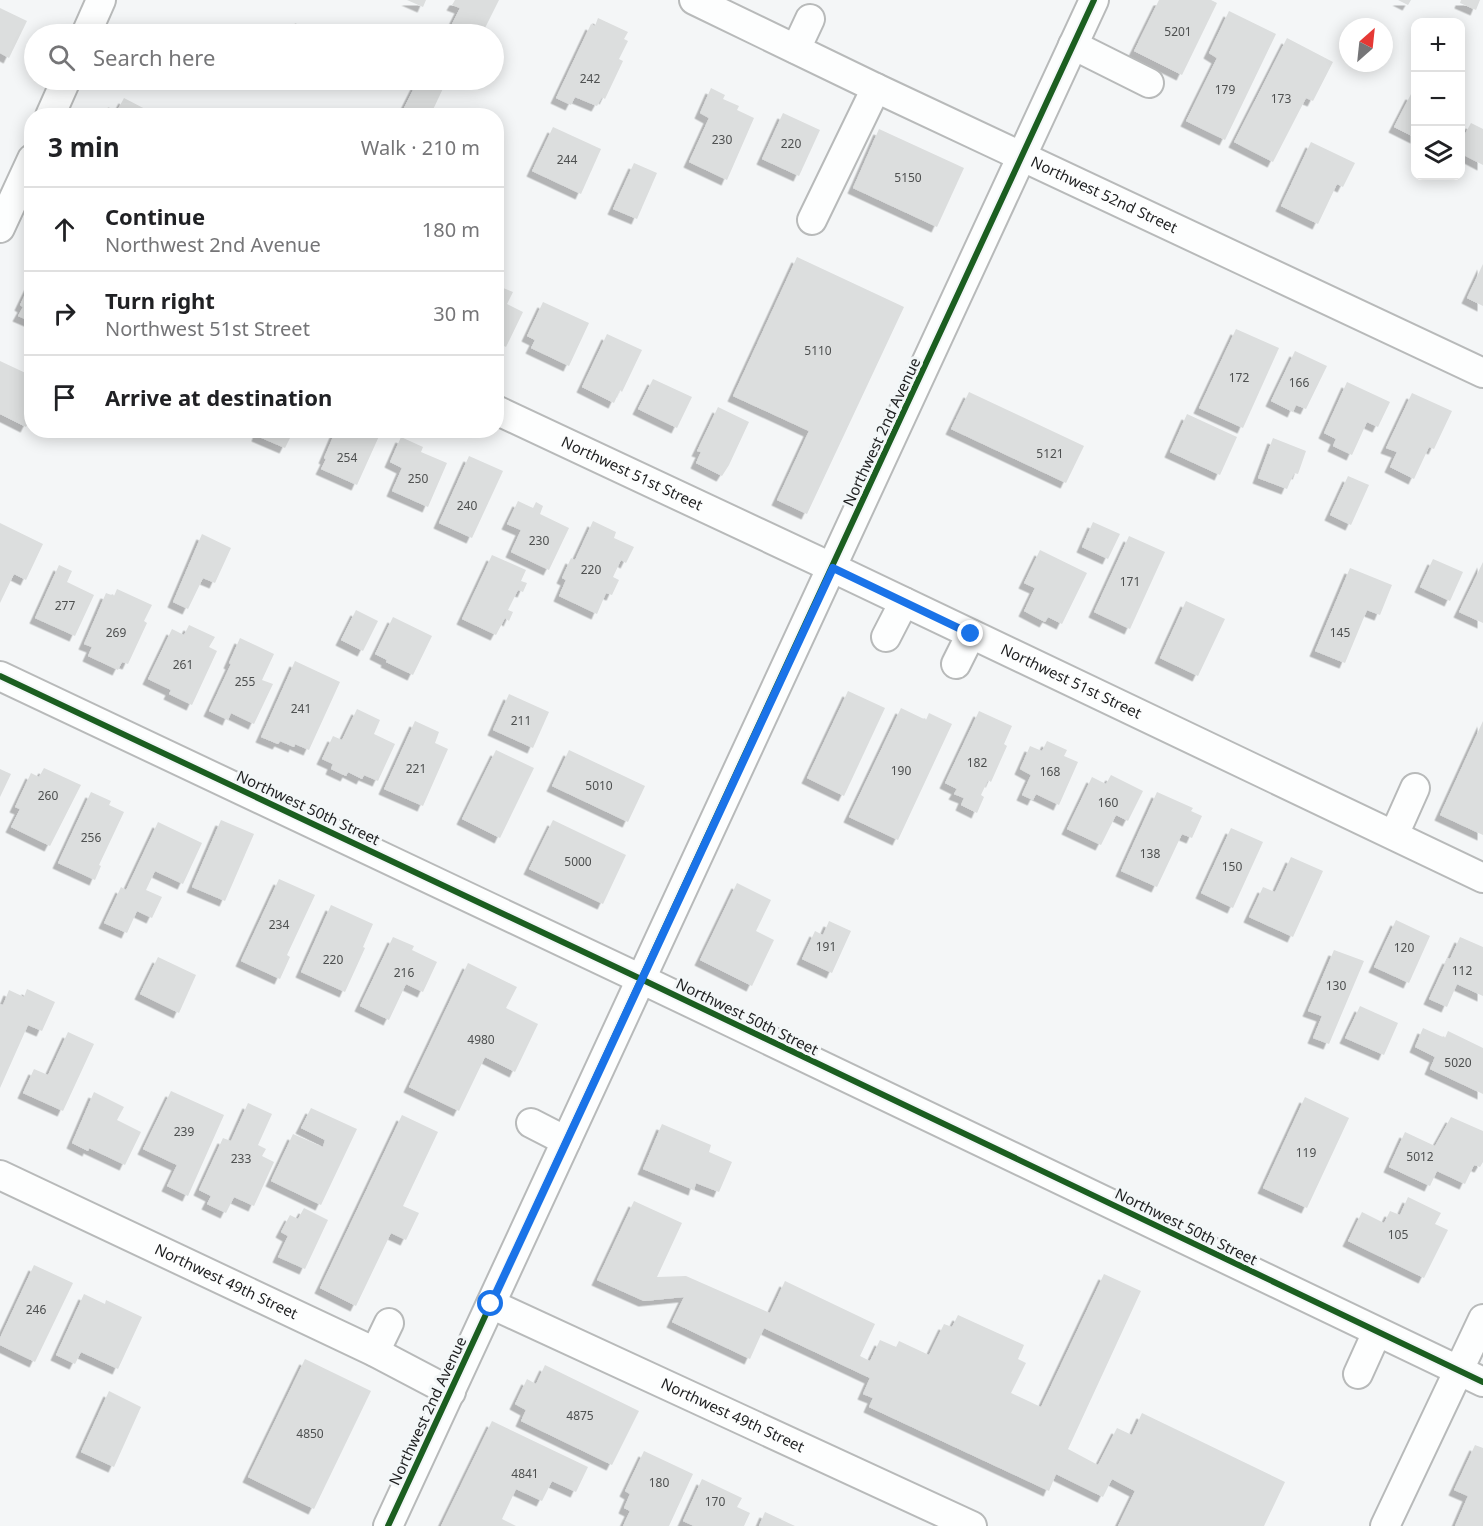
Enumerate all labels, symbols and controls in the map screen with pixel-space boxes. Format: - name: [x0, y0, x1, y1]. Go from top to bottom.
- north arrow: [1339, 18, 1393, 72]
- map controls: [1411, 18, 1465, 180]
- button: +: [1411, 18, 1465, 72]
- house number: 5201: [1164, 23, 1192, 40]
- search box: [24, 24, 504, 90]
- icon: search: [45, 41, 78, 74]
- text: Search here: [93, 42, 215, 72]
- house number: 242: [580, 70, 600, 87]
- button: −: [1411, 72, 1465, 126]
- house number: 179: [1215, 81, 1235, 98]
- house number: 173: [1271, 90, 1291, 107]
- button: layers: [1411, 126, 1465, 180]
- text: 3 min: [48, 129, 120, 165]
- house number: 230: [712, 131, 732, 148]
- text: Walk · 210 m: [361, 134, 480, 161]
- house number: 220: [781, 135, 801, 152]
- house number: 244: [557, 151, 577, 168]
- street label: Northwest 52nd Street: [1028, 151, 1181, 237]
- house number: 5150: [894, 169, 922, 186]
- text: Continue: [105, 201, 205, 231]
- icon: ahead: [48, 213, 81, 246]
- text: 180 m: [422, 216, 480, 243]
- text: Northwest 2nd Avenue: [105, 231, 321, 258]
- text: Turn right: [105, 285, 215, 315]
- icon: right: [48, 297, 81, 330]
- text: 30 m: [433, 300, 480, 327]
- text: Northwest 51st Street: [105, 315, 310, 342]
- house number: 5110: [804, 342, 832, 359]
- street label: Northwest 2nd Avenue: [838, 354, 924, 509]
- house number: 172: [1229, 369, 1249, 386]
- house number: 166: [1289, 374, 1309, 391]
- icon: arrive: [48, 381, 81, 414]
- text: Arrive at destination: [105, 382, 332, 412]
- street label: Northwest 51st Street: [558, 431, 707, 515]
- house number: 5121: [1036, 445, 1064, 462]
- house number: 254: [337, 449, 357, 466]
- house number: 250: [408, 470, 428, 487]
- house number: 240: [457, 497, 477, 514]
- house number: 230: [529, 532, 549, 549]
- house number: 220: [581, 561, 601, 578]
- house number: 171: [1120, 573, 1140, 590]
- house number: 277: [55, 597, 75, 614]
- route end: [957, 620, 983, 646]
- house number: 269: [106, 624, 126, 641]
- house number: 145: [1330, 624, 1350, 641]
- street label: Northwest 51st Street: [998, 639, 1146, 723]
- house number: 261: [173, 656, 193, 673]
- house number: 255: [235, 673, 255, 690]
- house number: 241: [291, 700, 311, 717]
- house number: 211: [511, 712, 531, 729]
- house number: 182: [967, 754, 987, 771]
- house number: 221: [406, 760, 426, 777]
- house number: 190: [891, 762, 911, 779]
- house number: 168: [1040, 763, 1060, 780]
- street label: Northwest 50th Street: [234, 765, 384, 849]
- house number: 5010: [585, 777, 613, 794]
- house number: 260: [38, 787, 58, 804]
- house number: 160: [1098, 794, 1118, 811]
- house number: 256: [81, 829, 101, 846]
- house number: 138: [1140, 845, 1160, 862]
- house number: 5000: [564, 853, 592, 870]
- house number: 150: [1222, 858, 1242, 875]
- house number: 234: [269, 916, 289, 933]
- house number: 191: [816, 938, 836, 955]
- house number: 120: [1394, 939, 1414, 956]
- house number: 220: [323, 951, 343, 968]
- house number: 112: [1452, 962, 1472, 979]
- house number: 216: [394, 964, 414, 981]
- street label: Northwest 50th Street: [673, 973, 822, 1059]
- house number: 130: [1326, 977, 1346, 994]
- house number: 4980: [467, 1031, 495, 1048]
- house number: 5020: [1444, 1054, 1472, 1071]
- house number: 239: [174, 1123, 194, 1140]
- house number: 119: [1296, 1144, 1316, 1161]
- house number: 5012: [1406, 1148, 1434, 1165]
- house number: 233: [231, 1150, 251, 1167]
- street label: Northwest 50th Street: [1112, 1183, 1261, 1269]
- house number: 105: [1388, 1226, 1408, 1243]
- street label: Northwest 49th Street: [152, 1238, 302, 1323]
- route start: [477, 1290, 503, 1316]
- house number: 246: [26, 1301, 46, 1318]
- street label: Northwest 2nd Avenue: [384, 1333, 470, 1488]
- street label: Northwest 49th Street: [658, 1373, 808, 1457]
- house number: 4875: [566, 1407, 594, 1424]
- house number: 4850: [296, 1425, 324, 1442]
- house number: 4841: [511, 1465, 539, 1482]
- house number: 180: [649, 1474, 669, 1491]
- house number: 170: [705, 1493, 725, 1510]

